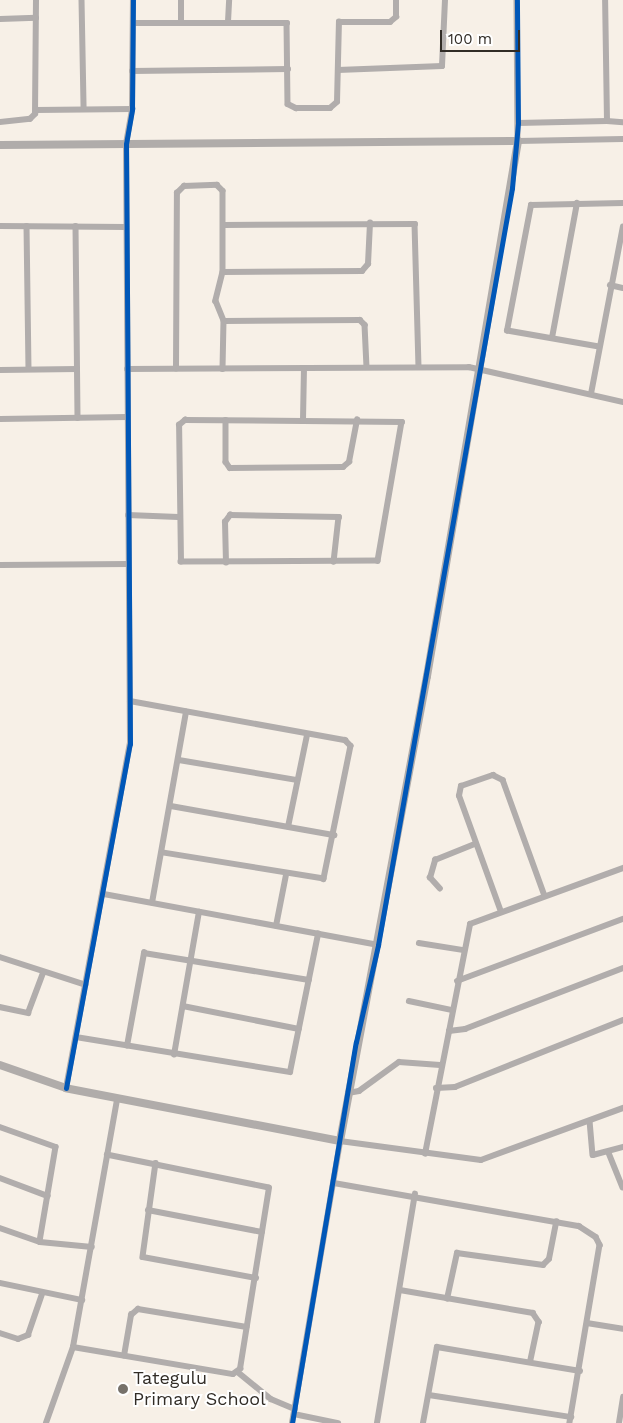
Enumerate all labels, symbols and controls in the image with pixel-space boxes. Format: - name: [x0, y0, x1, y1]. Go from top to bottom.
- scale bar: [443, 20, 523, 52]
- text: 100 m: [448, 30, 492, 48]
- place label: Tategulu Primary School: [133, 1368, 266, 1410]
- marker: Tategulu Primary School: [117, 1383, 129, 1395]

